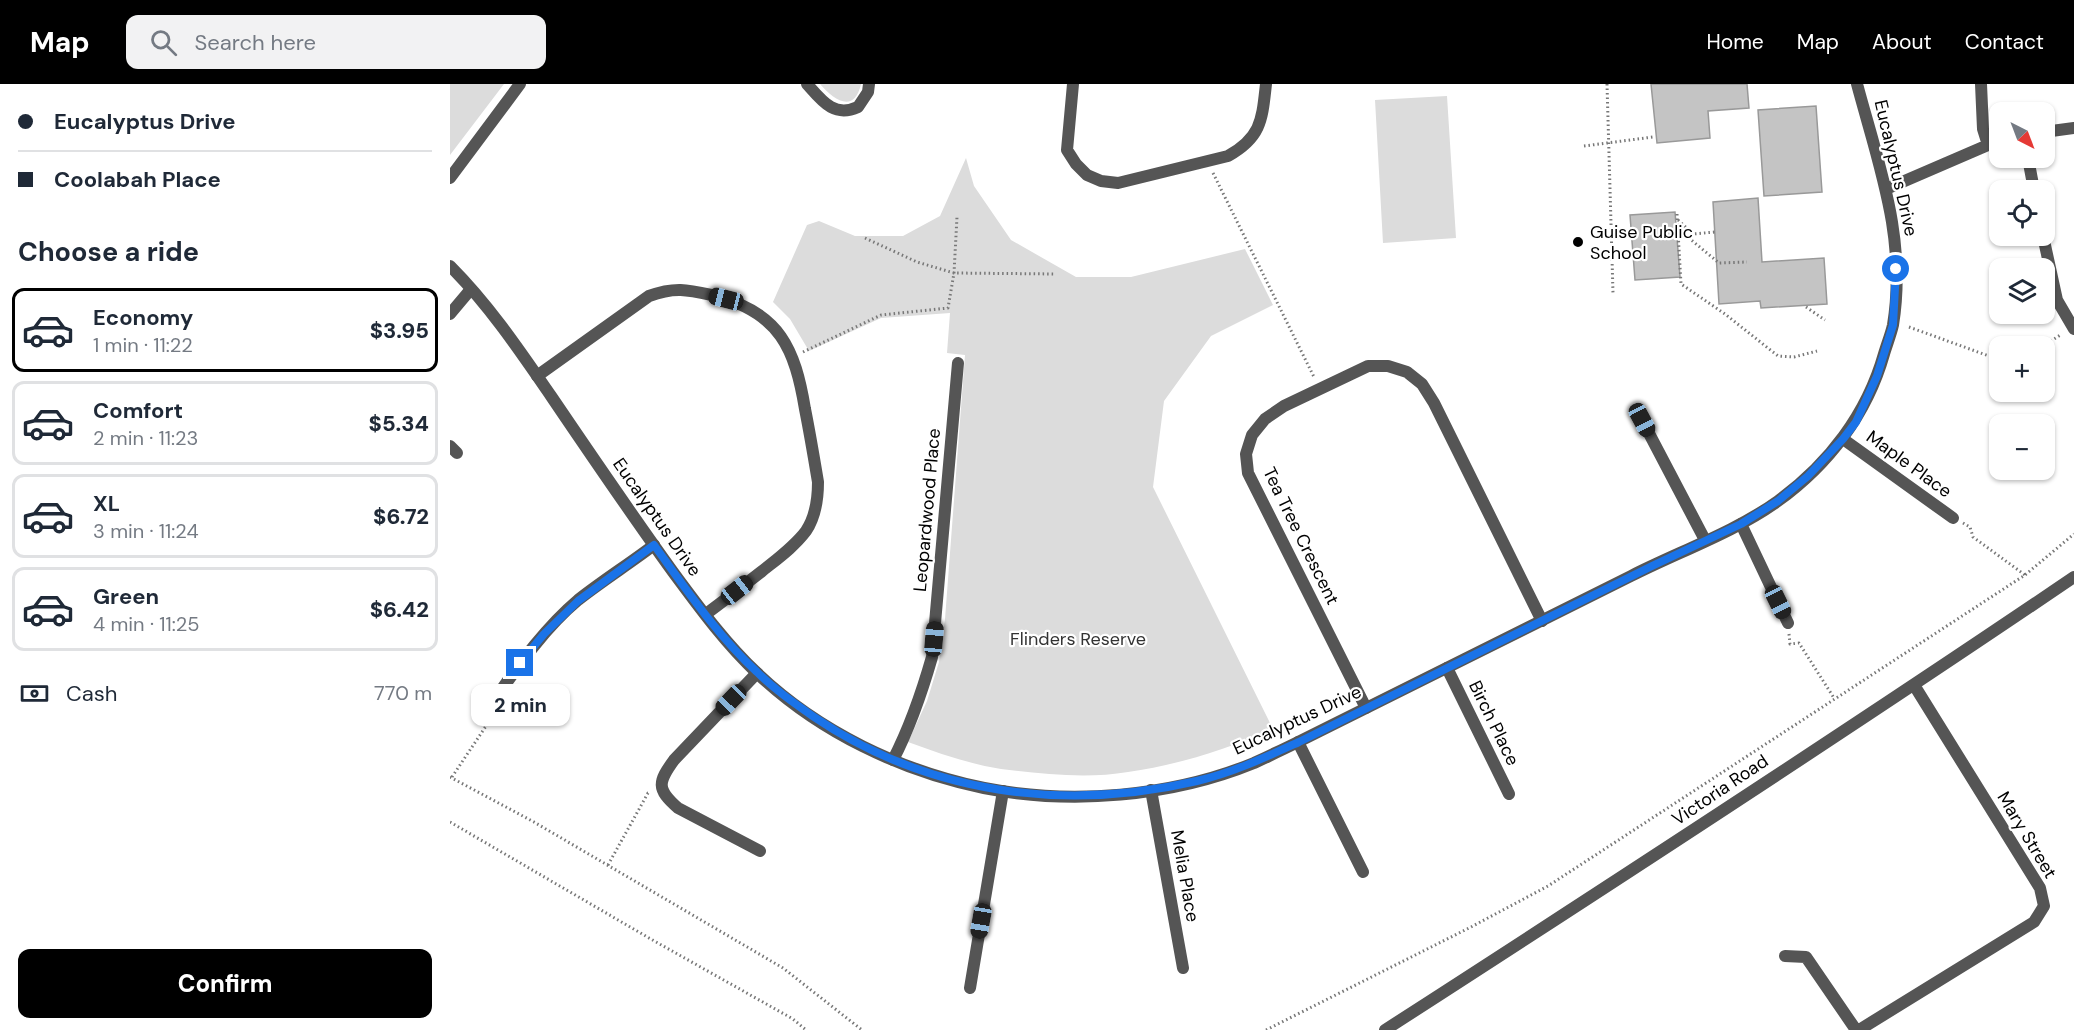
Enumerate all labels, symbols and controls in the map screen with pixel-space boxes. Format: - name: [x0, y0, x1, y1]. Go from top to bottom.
- search box: [126, 15, 546, 69]
- text: Map: [30, 24, 90, 61]
- icon: search: [147, 26, 180, 59]
- text: Search here: [195, 28, 316, 57]
- text: Home: [1706, 28, 1764, 56]
- text: Map: [1797, 28, 1839, 56]
- text: About: [1872, 28, 1932, 56]
- text: Contact: [1965, 28, 2044, 56]
- street label: Eucalyptus Drive: [1869, 97, 1923, 239]
- north arrow: [1989, 102, 2055, 168]
- map controls: [1989, 102, 2055, 480]
- text: Eucalyptus Drive: [54, 107, 235, 136]
- text: Coolabah Place: [54, 165, 221, 194]
- button: locate: [1989, 180, 2055, 246]
- place label: Guise Public School: [1590, 220, 1693, 265]
- text: Choose a ride: [18, 234, 199, 269]
- marker: Guise Public School: [1571, 235, 1585, 249]
- route start: [1882, 255, 1909, 282]
- button: layers: [1989, 258, 2055, 324]
- car: [706, 286, 746, 312]
- icon: car: [21, 303, 75, 357]
- text: Economy: [93, 303, 193, 332]
- text: $3.95: [370, 316, 429, 345]
- text: 1 min · 11:22: [93, 332, 193, 358]
- button: +: [1989, 336, 2055, 402]
- icon: car: [21, 396, 75, 450]
- text: Comfort: [93, 396, 183, 425]
- car: [1626, 400, 1658, 440]
- text: $5.34: [369, 409, 429, 438]
- button: −: [1989, 414, 2055, 480]
- text: 2 min · 11:23: [93, 425, 198, 451]
- street label: Maple Place: [1861, 425, 1957, 503]
- street label: Leopardwood Place: [908, 427, 946, 593]
- street label: Eucalyptus Drive: [607, 453, 707, 581]
- street label: Tea Tree Crescent: [1257, 463, 1345, 609]
- icon: car: [21, 489, 75, 543]
- text: XL: [93, 489, 120, 518]
- text: $6.72: [373, 502, 429, 531]
- text: 3 min · 11:24: [93, 518, 199, 544]
- car: [717, 572, 757, 608]
- icon: car: [21, 582, 75, 636]
- text: Green: [93, 582, 159, 611]
- car: [1762, 582, 1794, 622]
- text: $6.42: [370, 595, 429, 624]
- text: 4 min · 11:25: [93, 611, 199, 637]
- car: [923, 620, 945, 658]
- park label: Flinders Reserve: [1010, 627, 1146, 651]
- route end: [506, 649, 533, 676]
- icon: cash: [18, 677, 51, 710]
- street label: Birch Place: [1463, 677, 1525, 769]
- text: Cash: [66, 679, 117, 708]
- text: 770 m: [374, 680, 432, 706]
- street label: Eucalyptus Drive: [1229, 680, 1365, 760]
- car: [712, 681, 750, 719]
- callout: 2 min: [470, 684, 569, 726]
- text: 2 min: [494, 692, 547, 718]
- street label: Victoria Road: [1667, 749, 1773, 831]
- street label: Mary Street: [1992, 787, 2062, 883]
- street label: Melia Place: [1165, 828, 1205, 924]
- car: [969, 902, 993, 940]
- button: Confirm: [18, 949, 432, 1018]

